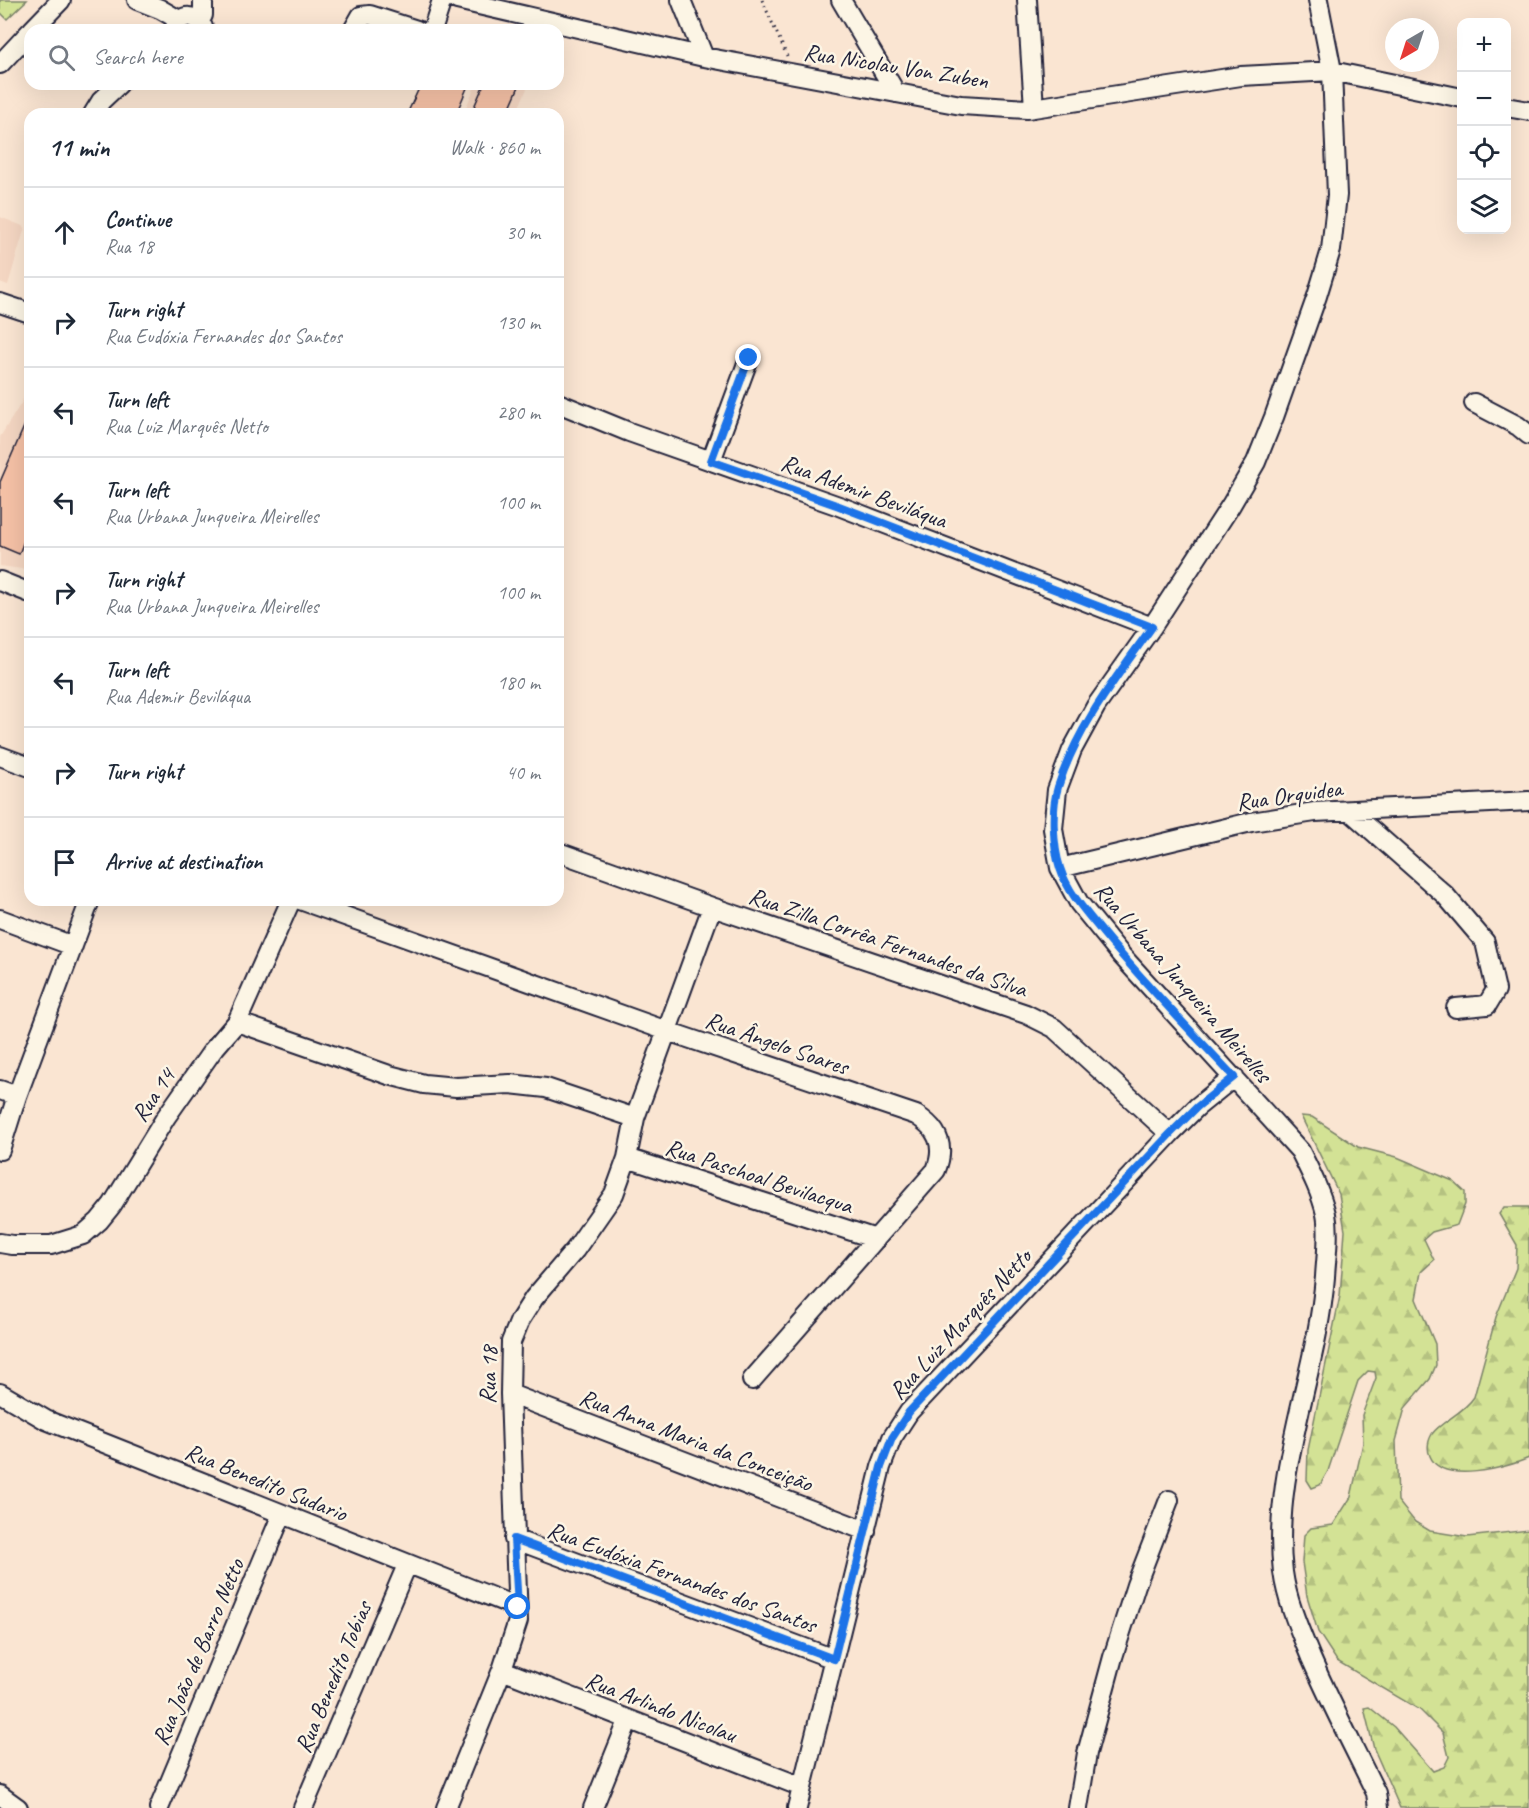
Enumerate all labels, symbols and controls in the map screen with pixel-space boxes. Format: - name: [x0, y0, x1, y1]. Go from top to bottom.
- north arrow: [1385, 18, 1439, 72]
- map controls: [1457, 18, 1511, 234]
- button: +: [1457, 18, 1511, 72]
- search box: [24, 24, 564, 90]
- street label: Rua Nicolau Von Zuben: [802, 37, 991, 95]
- icon: search: [45, 41, 78, 74]
- text: Search here: [93, 43, 183, 71]
- button: −: [1457, 72, 1511, 126]
- button: locate: [1457, 126, 1511, 180]
- text: 11 min: [48, 131, 110, 164]
- text: Walk · 860 m: [450, 135, 540, 160]
- button: layers: [1457, 180, 1511, 234]
- text: Continue: [105, 206, 171, 234]
- icon: ahead: [48, 216, 81, 249]
- text: 30 m: [506, 220, 540, 245]
- text: Rua 18: [105, 234, 153, 259]
- text: Turn right: [105, 296, 182, 324]
- icon: right: [48, 306, 81, 339]
- text: 130 m: [497, 310, 540, 335]
- text: Rua Eudóxia Fernandes dos Santos: [105, 324, 342, 349]
- route end: [735, 344, 761, 370]
- text: Turn left: [105, 386, 169, 414]
- icon: left: [48, 396, 81, 429]
- text: 280 m: [497, 400, 540, 425]
- text: Rua Luiz Marquês Netto: [105, 414, 268, 439]
- street label: Rua Ademir Beviláqua: [777, 447, 952, 535]
- text: Turn left: [105, 476, 169, 504]
- icon: left: [48, 486, 81, 519]
- text: 100 m: [497, 490, 540, 515]
- text: Rua Urbana Junqueira Meirelles: [105, 504, 318, 529]
- text: Turn right: [105, 566, 182, 594]
- icon: right: [48, 576, 81, 609]
- text: 100 m: [497, 580, 540, 605]
- text: Rua Urbana Junqueira Meirelles: [105, 594, 318, 619]
- text: Turn left: [105, 656, 169, 684]
- icon: left: [48, 666, 81, 699]
- text: 180 m: [497, 670, 540, 695]
- text: Rua Ademir Beviláqua: [105, 684, 250, 709]
- icon: right: [48, 756, 81, 789]
- text: Turn right: [105, 758, 182, 786]
- text: 40 m: [506, 760, 540, 785]
- street label: Rua Orquidea: [1234, 772, 1346, 817]
- icon: arrive: [48, 846, 81, 879]
- text: Arrive at destination: [105, 848, 262, 876]
- street label: Rua Urbana Junqueira Meirelles: [1088, 876, 1280, 1091]
- street label: Rua Zilla Corrêa Fernandes da Silva: [745, 880, 1033, 1004]
- street label: Rua Ângelo Soares: [702, 1005, 854, 1082]
- street label: Rua 14: [124, 1061, 183, 1127]
- street label: Rua Paschoal Bevilacqua: [662, 1132, 858, 1221]
- street label: Rua Luiz Marquês Netto: [882, 1240, 1039, 1406]
- street label: Rua 18: [472, 1343, 504, 1405]
- street label: Rua Anna Maria da Conceição: [575, 1382, 818, 1499]
- street label: Rua Benedito Sudario: [181, 1436, 353, 1529]
- street label: Rua Eudóxia Fernandes dos Santos: [543, 1514, 822, 1640]
- street label: Rua João de Barro Netto: [145, 1553, 251, 1750]
- route start: [504, 1593, 530, 1619]
- street label: Rua Benedito Tobias: [288, 1595, 379, 1757]
- street label: Rua Arlindo Nicolau: [581, 1664, 743, 1750]

